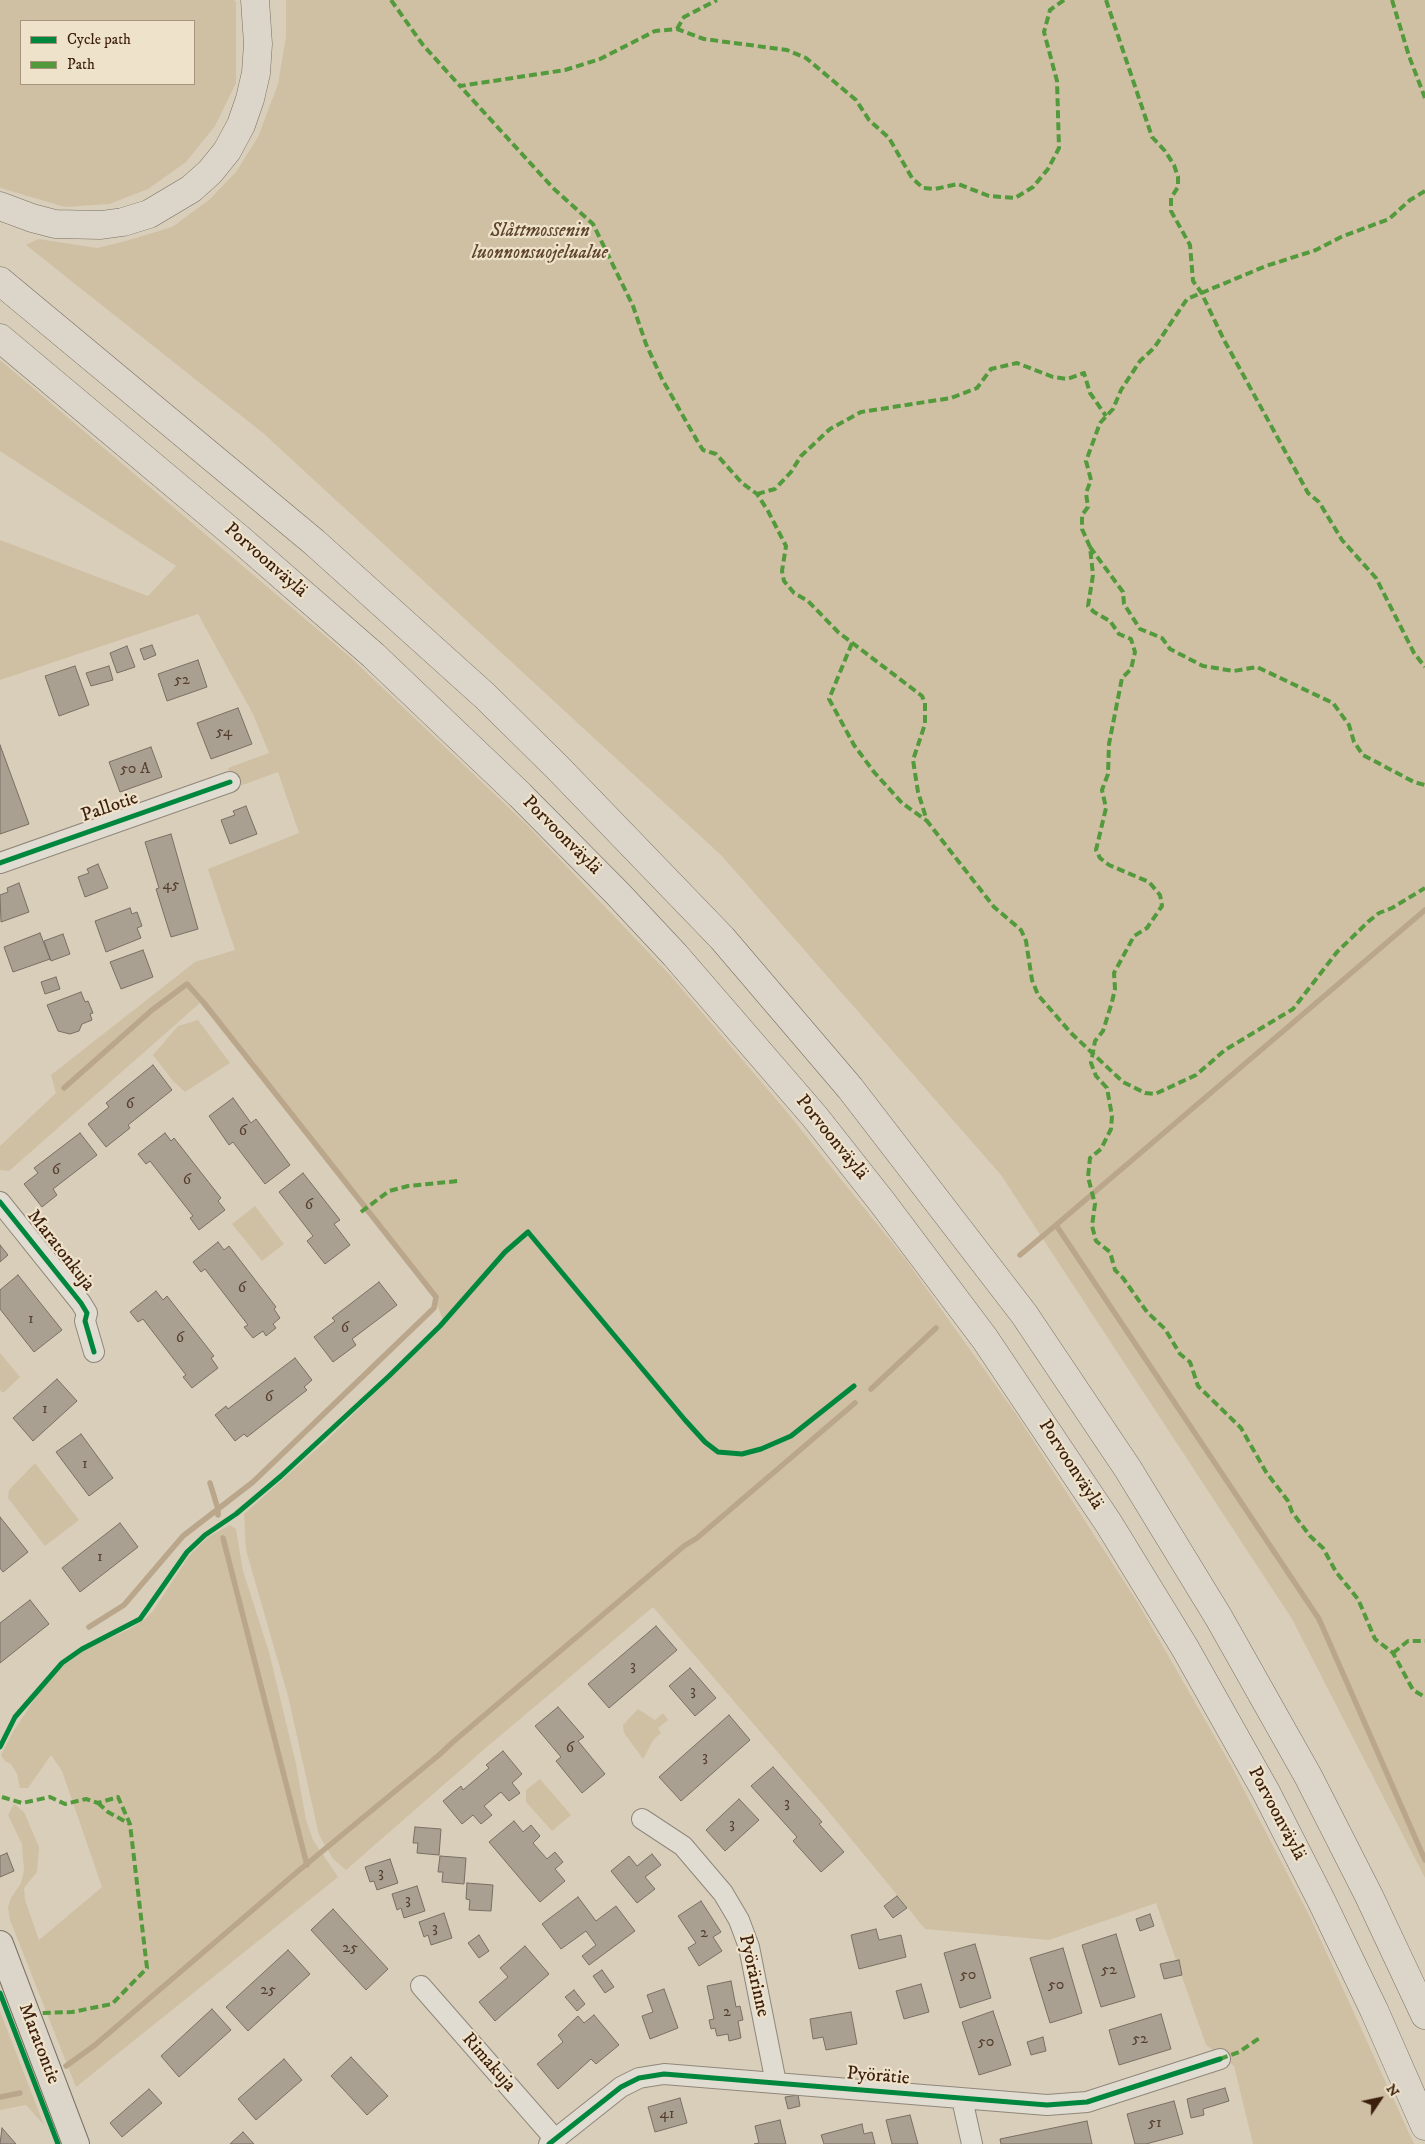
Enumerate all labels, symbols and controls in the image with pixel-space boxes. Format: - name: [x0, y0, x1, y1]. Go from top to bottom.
- legend: [20, 20, 195, 85]
- text: Cycle path: [67, 30, 131, 49]
- text: Path: [67, 55, 95, 74]
- park label: Slåttmossenin luonnonsuojelualue: [472, 221, 608, 265]
- street label: Porvoonväylä: [219, 519, 311, 603]
- house number: 52: [174, 671, 190, 691]
- house number: 54: [216, 723, 232, 743]
- house number: 50 A: [120, 760, 150, 780]
- street label: Pallotie: [79, 788, 141, 828]
- street label: Porvoonväylä: [517, 792, 605, 880]
- house number: 45: [162, 876, 180, 896]
- street label: Porvoonväylä: [790, 1091, 872, 1185]
- house number: 6: [126, 1095, 134, 1115]
- house number: 6: [239, 1122, 247, 1142]
- house number: 6: [52, 1161, 60, 1181]
- house number: 6: [183, 1171, 191, 1191]
- house number: 6: [305, 1196, 313, 1216]
- street label: Maratonkuja: [21, 1206, 99, 1296]
- house number: 6: [238, 1279, 246, 1299]
- house number: 1: [28, 1310, 34, 1330]
- house number: 6: [341, 1319, 349, 1339]
- house number: 6: [176, 1329, 184, 1349]
- house number: 6: [265, 1388, 273, 1408]
- house number: 1: [42, 1400, 48, 1420]
- street label: Porvoonväylä: [1033, 1416, 1107, 1514]
- house number: 1: [82, 1455, 88, 1475]
- house number: 1: [97, 1548, 103, 1568]
- house number: 3: [630, 1657, 636, 1677]
- house number: 3: [690, 1682, 696, 1702]
- house number: 6: [566, 1739, 574, 1759]
- house number: 3: [702, 1748, 708, 1768]
- street label: Porvoonväylä: [1242, 1763, 1310, 1865]
- house number: 3: [784, 1794, 790, 1814]
- house number: 3: [729, 1815, 735, 1835]
- house number: 3: [378, 1864, 384, 1884]
- house number: 3: [405, 1891, 411, 1911]
- house number: 3: [432, 1919, 438, 1939]
- house number: 2: [700, 1924, 708, 1944]
- street label: Pyörärinne: [732, 1933, 774, 2019]
- house number: 25: [342, 1939, 358, 1959]
- house number: 52: [1101, 1961, 1117, 1981]
- house number: 50: [960, 1966, 976, 1986]
- house number: 50: [1048, 1976, 1064, 1996]
- house number: 25: [260, 1981, 276, 2001]
- street label: Maratontie: [12, 2000, 64, 2088]
- house number: 2: [723, 2003, 731, 2023]
- street label: Rimakuja: [456, 2029, 520, 2097]
- house number: 52: [1132, 2030, 1148, 2050]
- house number: 50: [978, 2033, 994, 2053]
- street label: Pyörätie: [846, 2063, 910, 2091]
- north arrow: [1355, 2074, 1405, 2124]
- text: N: [1382, 2081, 1403, 2100]
- house number: 41: [659, 2105, 675, 2125]
- house number: 51: [1148, 2114, 1162, 2134]

